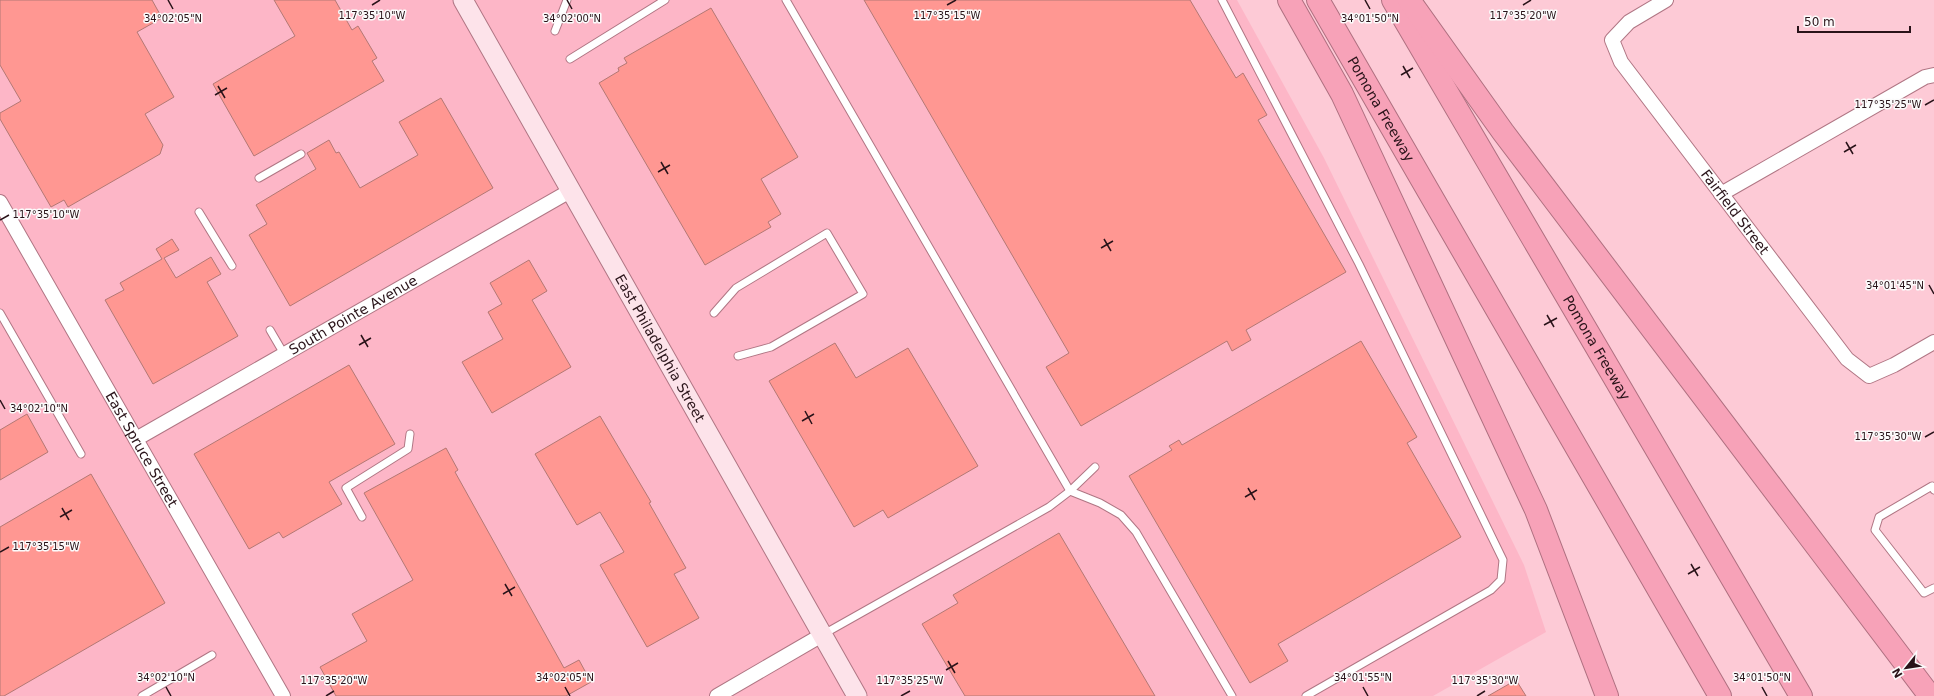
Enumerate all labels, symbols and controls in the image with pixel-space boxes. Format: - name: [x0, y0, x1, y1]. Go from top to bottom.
- scale bar: [1798, 8, 1910, 34]
- text: 117°35'10"W: [339, 10, 405, 21]
- text: 117°35'15"W: [914, 10, 980, 21]
- text: 117°35'20"W: [1490, 10, 1556, 21]
- text: 34°02'05"N: [144, 13, 202, 24]
- text: 34°02'00"N: [543, 13, 601, 24]
- text: 34°01'50"N: [1341, 13, 1399, 24]
- text: 50 m: [1804, 15, 1835, 29]
- street label: Pomona Freeway: [1344, 54, 1418, 165]
- text: 117°35'25"W: [1855, 99, 1921, 110]
- street label: Fairfield Street: [1698, 166, 1773, 258]
- text: 117°35'10"W: [13, 209, 79, 220]
- street label: East Philadelphia Street: [612, 271, 708, 425]
- street label: South Pointe Avenue: [286, 272, 420, 358]
- text: 34°01'45"N: [1866, 280, 1924, 291]
- street label: Pomona Freeway: [1560, 292, 1634, 403]
- street label: East Spruce Street: [102, 389, 181, 510]
- text: 34°02'10"N: [10, 403, 68, 414]
- text: 117°35'30"W: [1855, 431, 1921, 442]
- text: 117°35'15"W: [13, 541, 79, 552]
- north arrow: [1886, 648, 1926, 688]
- text: N: [1890, 666, 1906, 680]
- text: 34°02'10"N: [137, 672, 195, 683]
- text: 34°02'05"N: [536, 672, 594, 683]
- text: 34°01'55"N: [1334, 672, 1392, 683]
- text: 34°01'50"N: [1733, 672, 1791, 683]
- text: 117°35'20"W: [301, 675, 367, 686]
- text: 117°35'25"W: [877, 675, 943, 686]
- text: 117°35'30"W: [1452, 675, 1518, 686]

